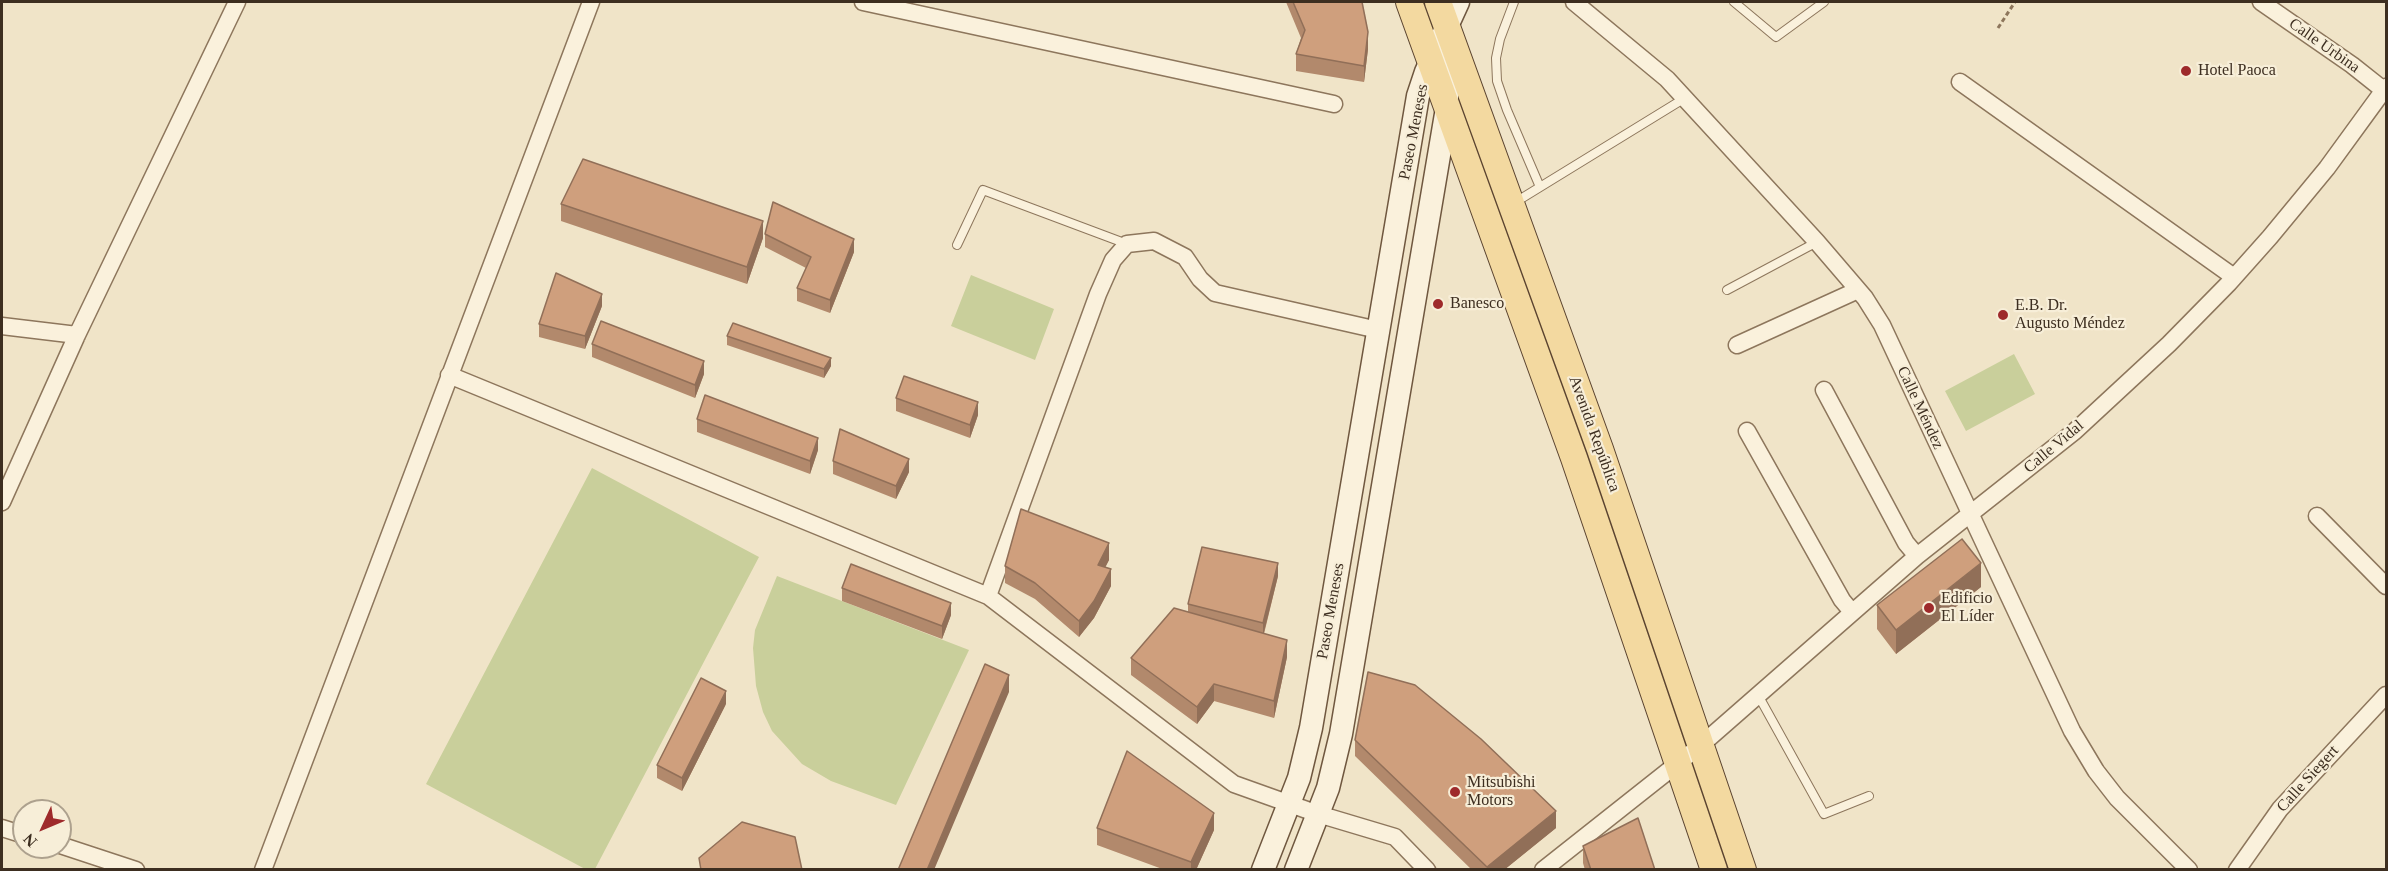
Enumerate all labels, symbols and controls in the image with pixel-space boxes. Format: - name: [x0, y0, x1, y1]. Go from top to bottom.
- street label: Calle Urbina: [2285, 15, 2363, 77]
- place label: Hotel Paoca: [2198, 61, 2276, 81]
- marker: Hotel Paoca: [2179, 64, 2193, 78]
- street label: Paseo Meneses: [1395, 82, 1433, 182]
- place label: Banesco: [1450, 294, 1504, 314]
- place label: E.B. Dr. Augusto Méndez: [2015, 296, 2125, 334]
- marker: Banesco: [1431, 297, 1445, 311]
- marker: E.B. Dr. Augusto Méndez: [1996, 308, 2010, 322]
- street label: Calle Méndez: [1892, 363, 1948, 453]
- street label: Avenida República: [1564, 373, 1624, 495]
- street label: Calle Vidal: [2020, 416, 2088, 478]
- street label: Paseo Meneses: [1313, 561, 1349, 661]
- place label: Edificio El Líder: [1941, 589, 1994, 627]
- marker: Edificio El Líder: [1922, 601, 1936, 615]
- street label: Calle Siegert: [2273, 742, 2343, 816]
- place label: Mitsubishi Motors: [1467, 773, 1535, 811]
- marker: Mitsubishi Motors: [1448, 785, 1462, 799]
- north arrow: [12, 799, 72, 859]
- text: N: [20, 830, 40, 851]

